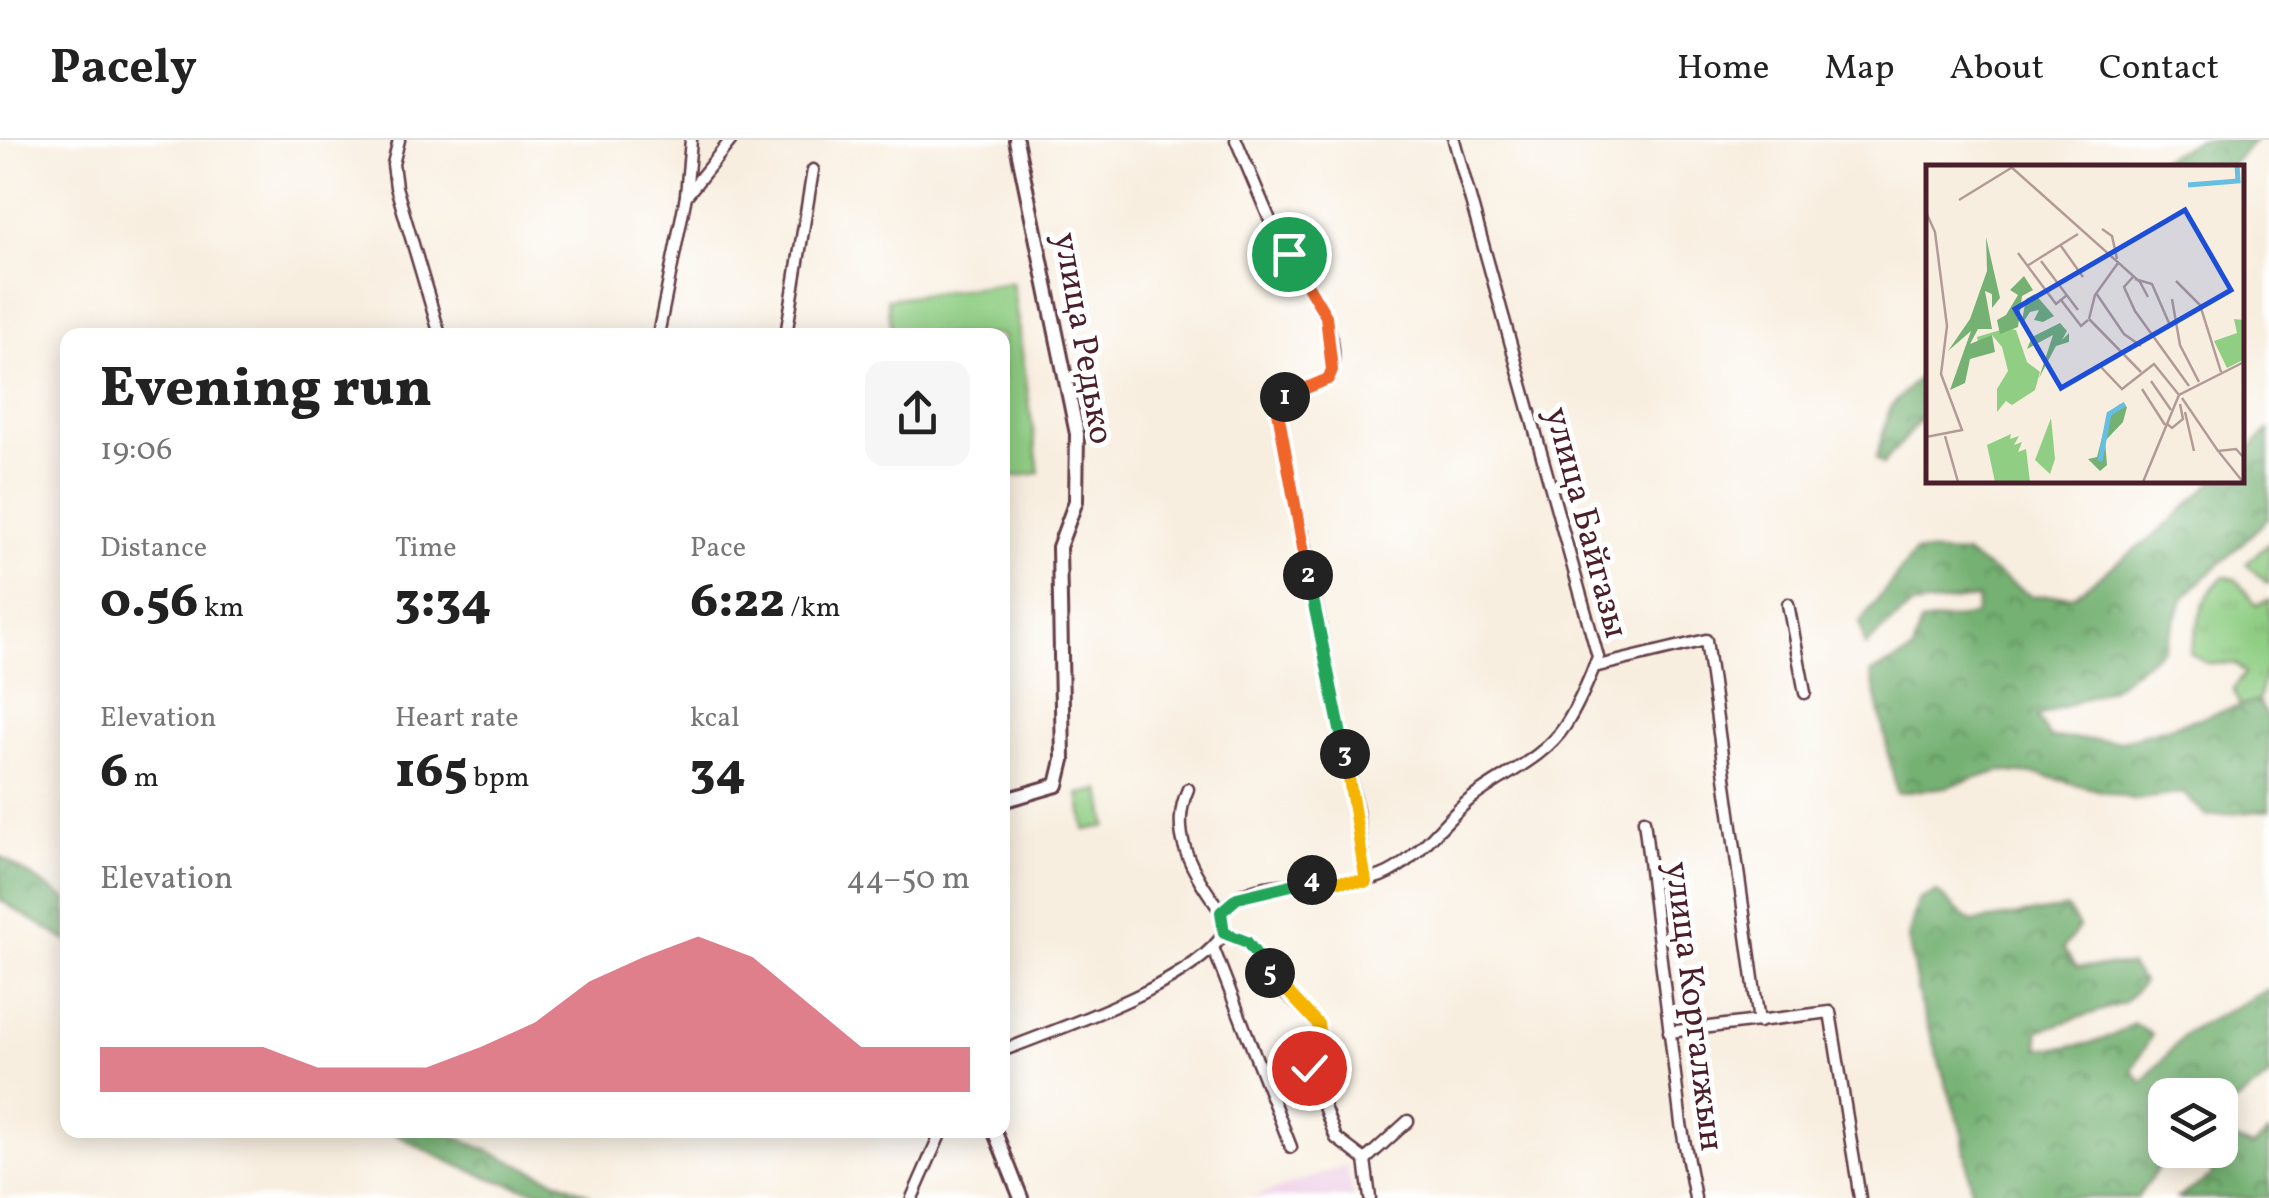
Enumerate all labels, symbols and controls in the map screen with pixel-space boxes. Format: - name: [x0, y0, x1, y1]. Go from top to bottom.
- text: Pacely: [50, 36, 197, 103]
- text: Home: [1677, 45, 1769, 93]
- text: Map: [1824, 45, 1895, 93]
- text: About: [1950, 45, 2044, 93]
- text: Contact: [2099, 45, 2219, 93]
- inset map: [1926, 165, 2244, 482]
- pin: [1247, 212, 1332, 297]
- icon: arrive: [1262, 227, 1317, 282]
- street label: улица Редько: [1040, 229, 1124, 448]
- text: Evening run: [100, 353, 432, 429]
- button: share: [865, 361, 970, 466]
- pin: 1: [1260, 372, 1310, 422]
- text: 1: [1279, 377, 1291, 416]
- street label: улица Байгазы: [1531, 402, 1639, 644]
- text: 19:06: [100, 429, 172, 473]
- text: Distance: [100, 529, 207, 568]
- text: Time: [395, 529, 456, 568]
- text: Pace: [690, 529, 746, 568]
- pin: 2: [1283, 550, 1333, 600]
- text: 2: [1301, 555, 1315, 594]
- text: 0.56: [100, 568, 198, 638]
- text: 3:34: [395, 568, 491, 638]
- text: 6:22: [690, 568, 785, 638]
- text: km: [198, 589, 244, 628]
- text: /km: [785, 589, 841, 628]
- text: Elevation: [100, 699, 216, 738]
- text: Heart rate: [395, 699, 519, 738]
- text: kcal: [690, 699, 740, 738]
- pin: 3: [1320, 729, 1370, 779]
- text: 3: [1338, 734, 1352, 773]
- text: 6: [100, 738, 128, 808]
- text: 165: [395, 738, 468, 808]
- text: 34: [690, 738, 746, 808]
- text: m: [128, 759, 159, 798]
- text: bpm: [468, 759, 530, 798]
- pin: 4: [1287, 855, 1337, 905]
- text: Elevation: [100, 858, 233, 902]
- text: 44–50 m: [846, 858, 970, 902]
- street label: улица Коргалжын: [1651, 859, 1735, 1154]
- text: 4: [1304, 860, 1320, 899]
- pin: 5: [1245, 948, 1295, 998]
- text: 5: [1263, 953, 1277, 992]
- pin: [1267, 1026, 1352, 1111]
- icon: check: [1282, 1041, 1337, 1096]
- map controls: [2148, 1078, 2238, 1168]
- button: layers: [2148, 1078, 2238, 1168]

